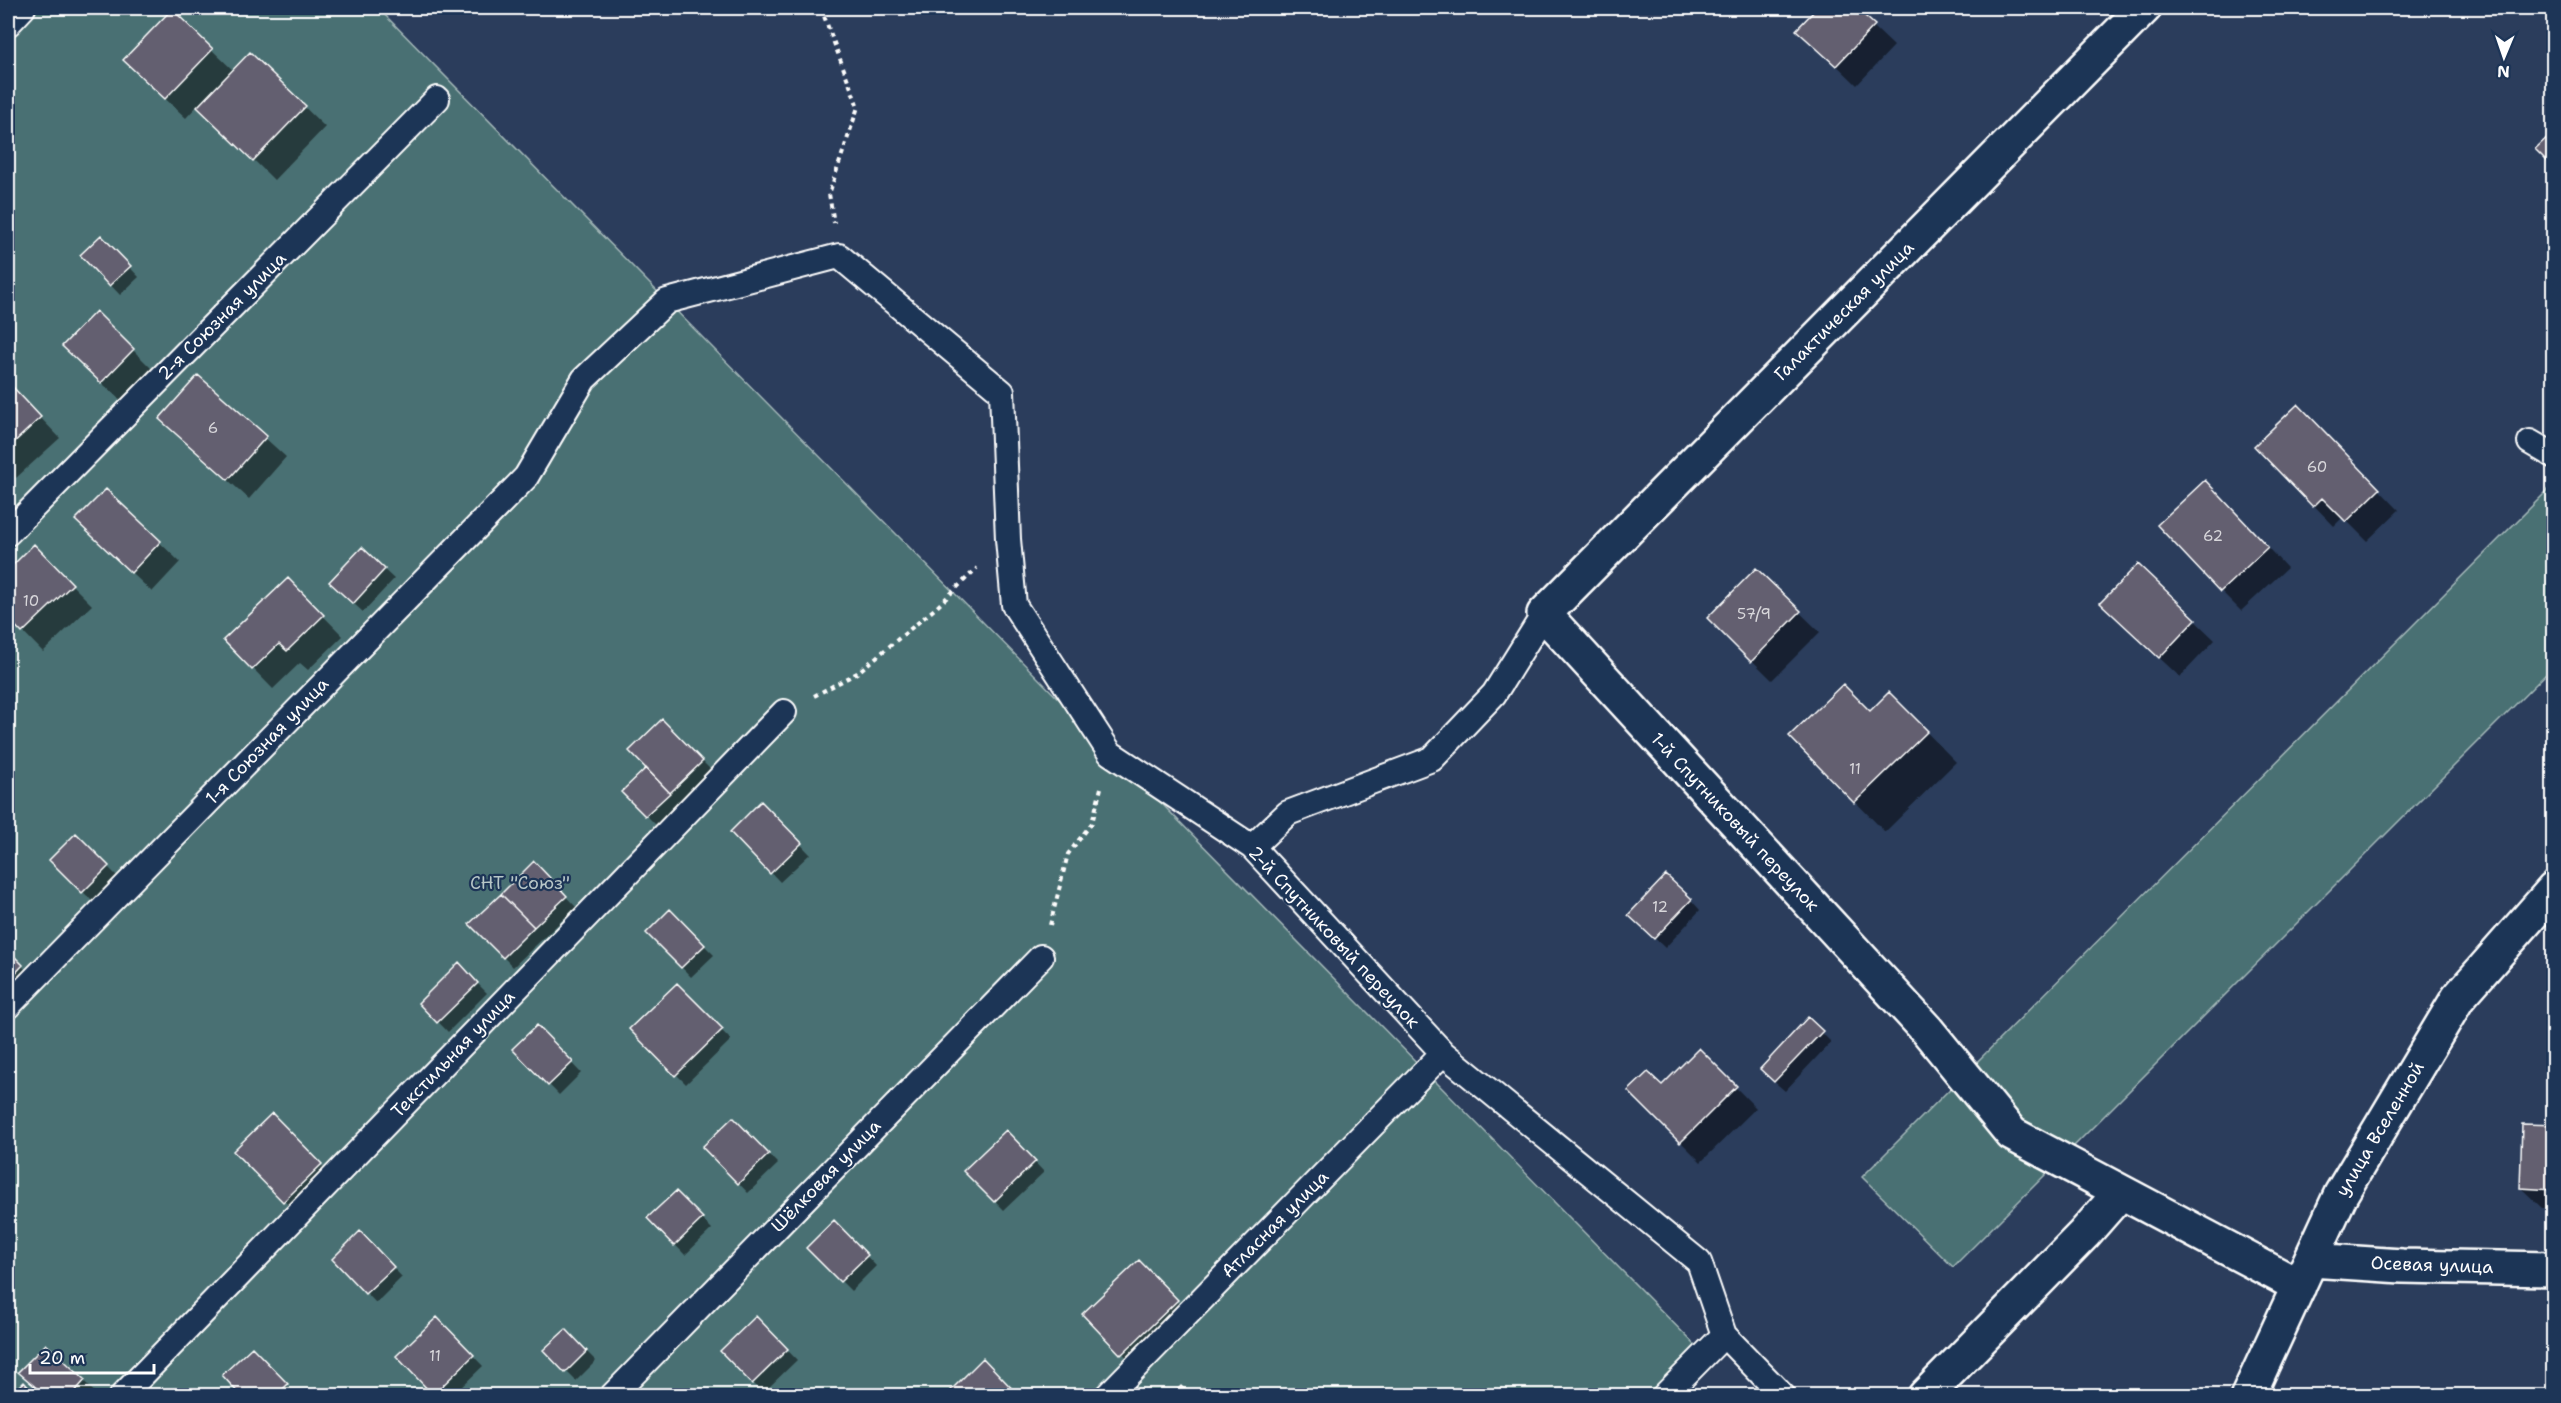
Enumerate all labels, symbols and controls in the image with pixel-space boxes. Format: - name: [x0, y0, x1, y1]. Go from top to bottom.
- north arrow: [2474, 27, 2534, 87]
- text: N: [2497, 61, 2510, 82]
- street label: Галактическая улица: [1769, 236, 1919, 386]
- street label: 2-я Союзная улица: [153, 247, 291, 385]
- house number: 6: [208, 418, 218, 438]
- house number: 60: [2307, 457, 2327, 477]
- house number: 62: [2203, 526, 2223, 546]
- house number: 10: [23, 591, 39, 611]
- house number: 57/9: [1737, 604, 1771, 624]
- street label: 1-я Союзная улица: [200, 672, 334, 810]
- street label: 1-й Спутниковый переулок: [1646, 727, 1825, 917]
- house number: 11: [1849, 759, 1861, 779]
- street label: 2-й Спутниковый переулок: [1243, 841, 1425, 1034]
- park label: СНТ "Союз": [470, 871, 570, 895]
- house number: 12: [1652, 897, 1668, 917]
- street label: Текстильная улица: [386, 985, 520, 1123]
- street label: улица Вселенной: [2330, 1057, 2430, 1201]
- street label: Шёлковая улица: [766, 1114, 886, 1238]
- street label: Атласная улица: [1216, 1165, 1334, 1283]
- street label: Осевая улица: [2370, 1251, 2494, 1279]
- scale bar: [30, 1337, 154, 1375]
- text: 20 m: [39, 1346, 85, 1370]
- house number: 11: [429, 1346, 441, 1366]

